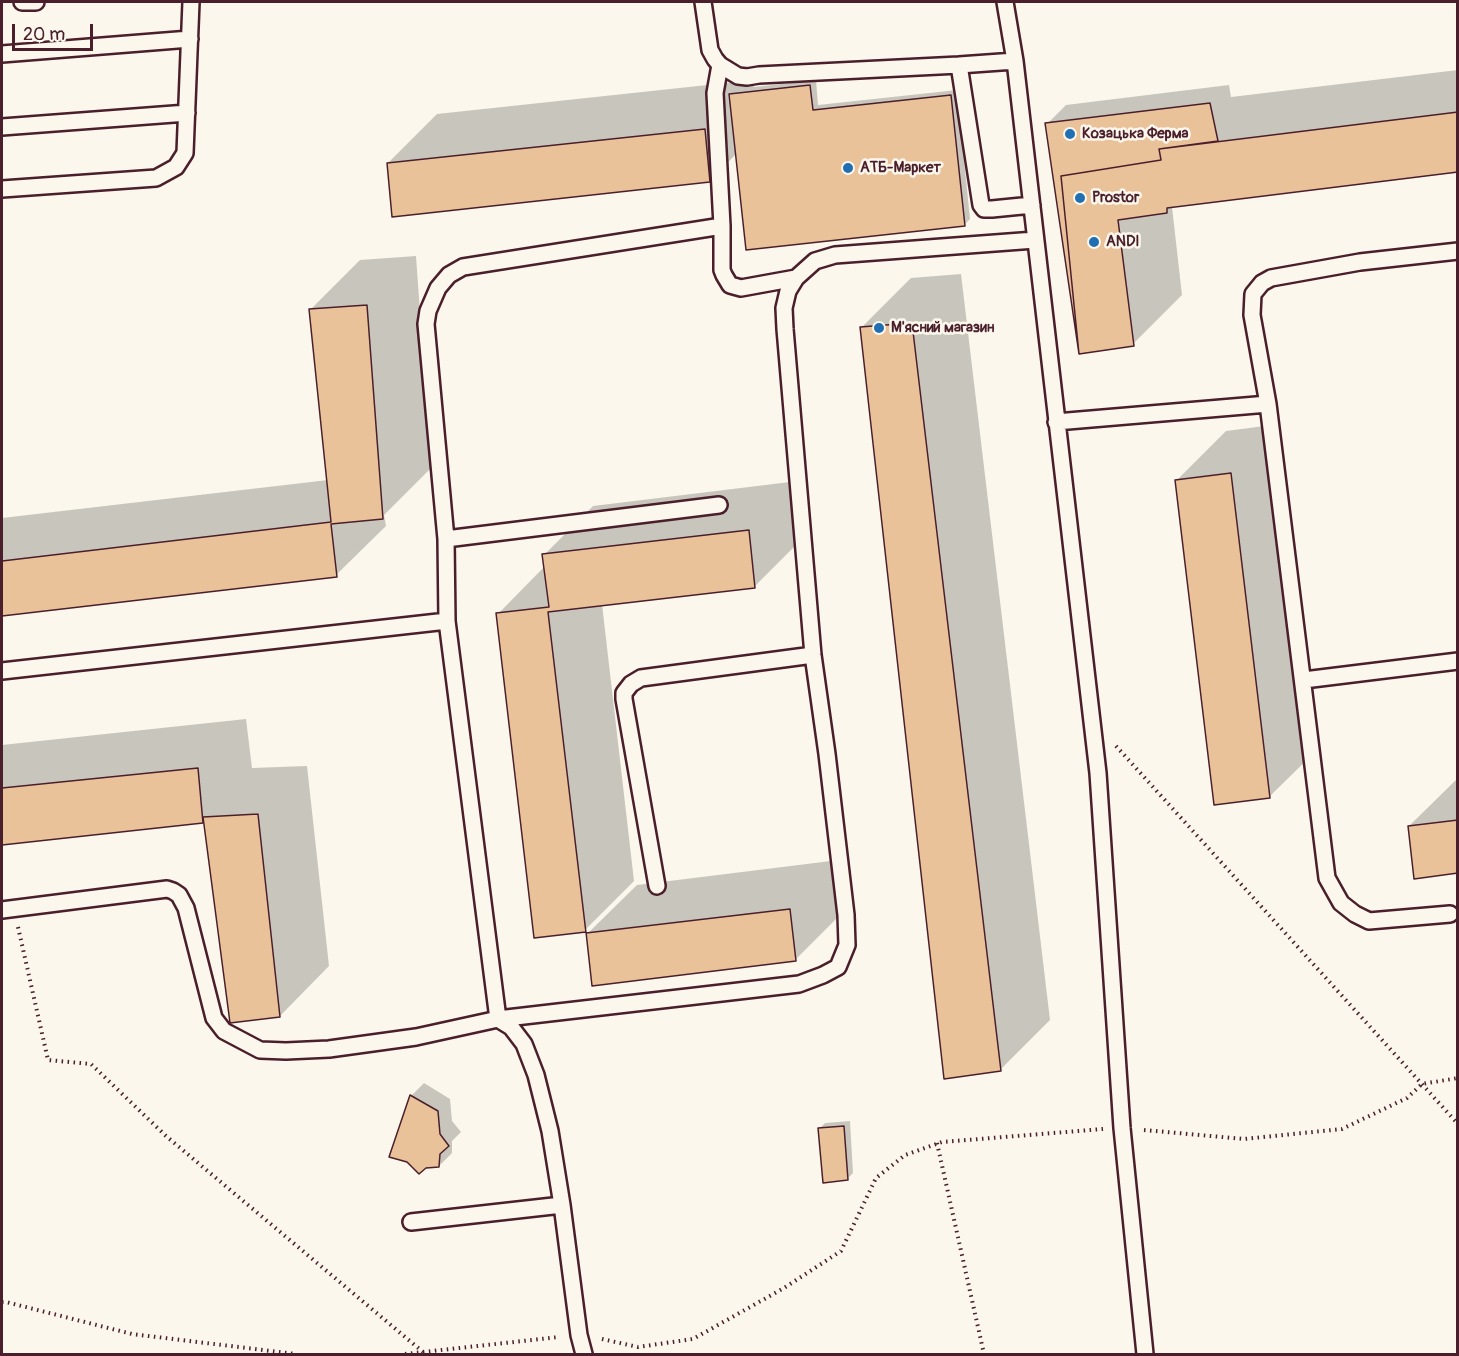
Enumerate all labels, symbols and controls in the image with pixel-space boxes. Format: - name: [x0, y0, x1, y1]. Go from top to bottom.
- scale bar: [15, 12, 96, 50]
- text: 20 m: [23, 23, 65, 46]
- place label: Козацька Ферма: [1082, 125, 1189, 143]
- marker: Козацька Ферма: [1063, 127, 1077, 141]
- place label: АТБ-Маркет: [860, 159, 941, 177]
- marker: АТБ-Маркет: [841, 161, 855, 175]
- place label: Prostor: [1092, 189, 1139, 207]
- marker: Prostor: [1073, 191, 1087, 205]
- place label: ANDI: [1106, 233, 1140, 251]
- marker: ANDI: [1087, 235, 1101, 249]
- place label: М'ясний магазин: [891, 319, 994, 337]
- marker: М'ясний магазин: [872, 321, 886, 335]

